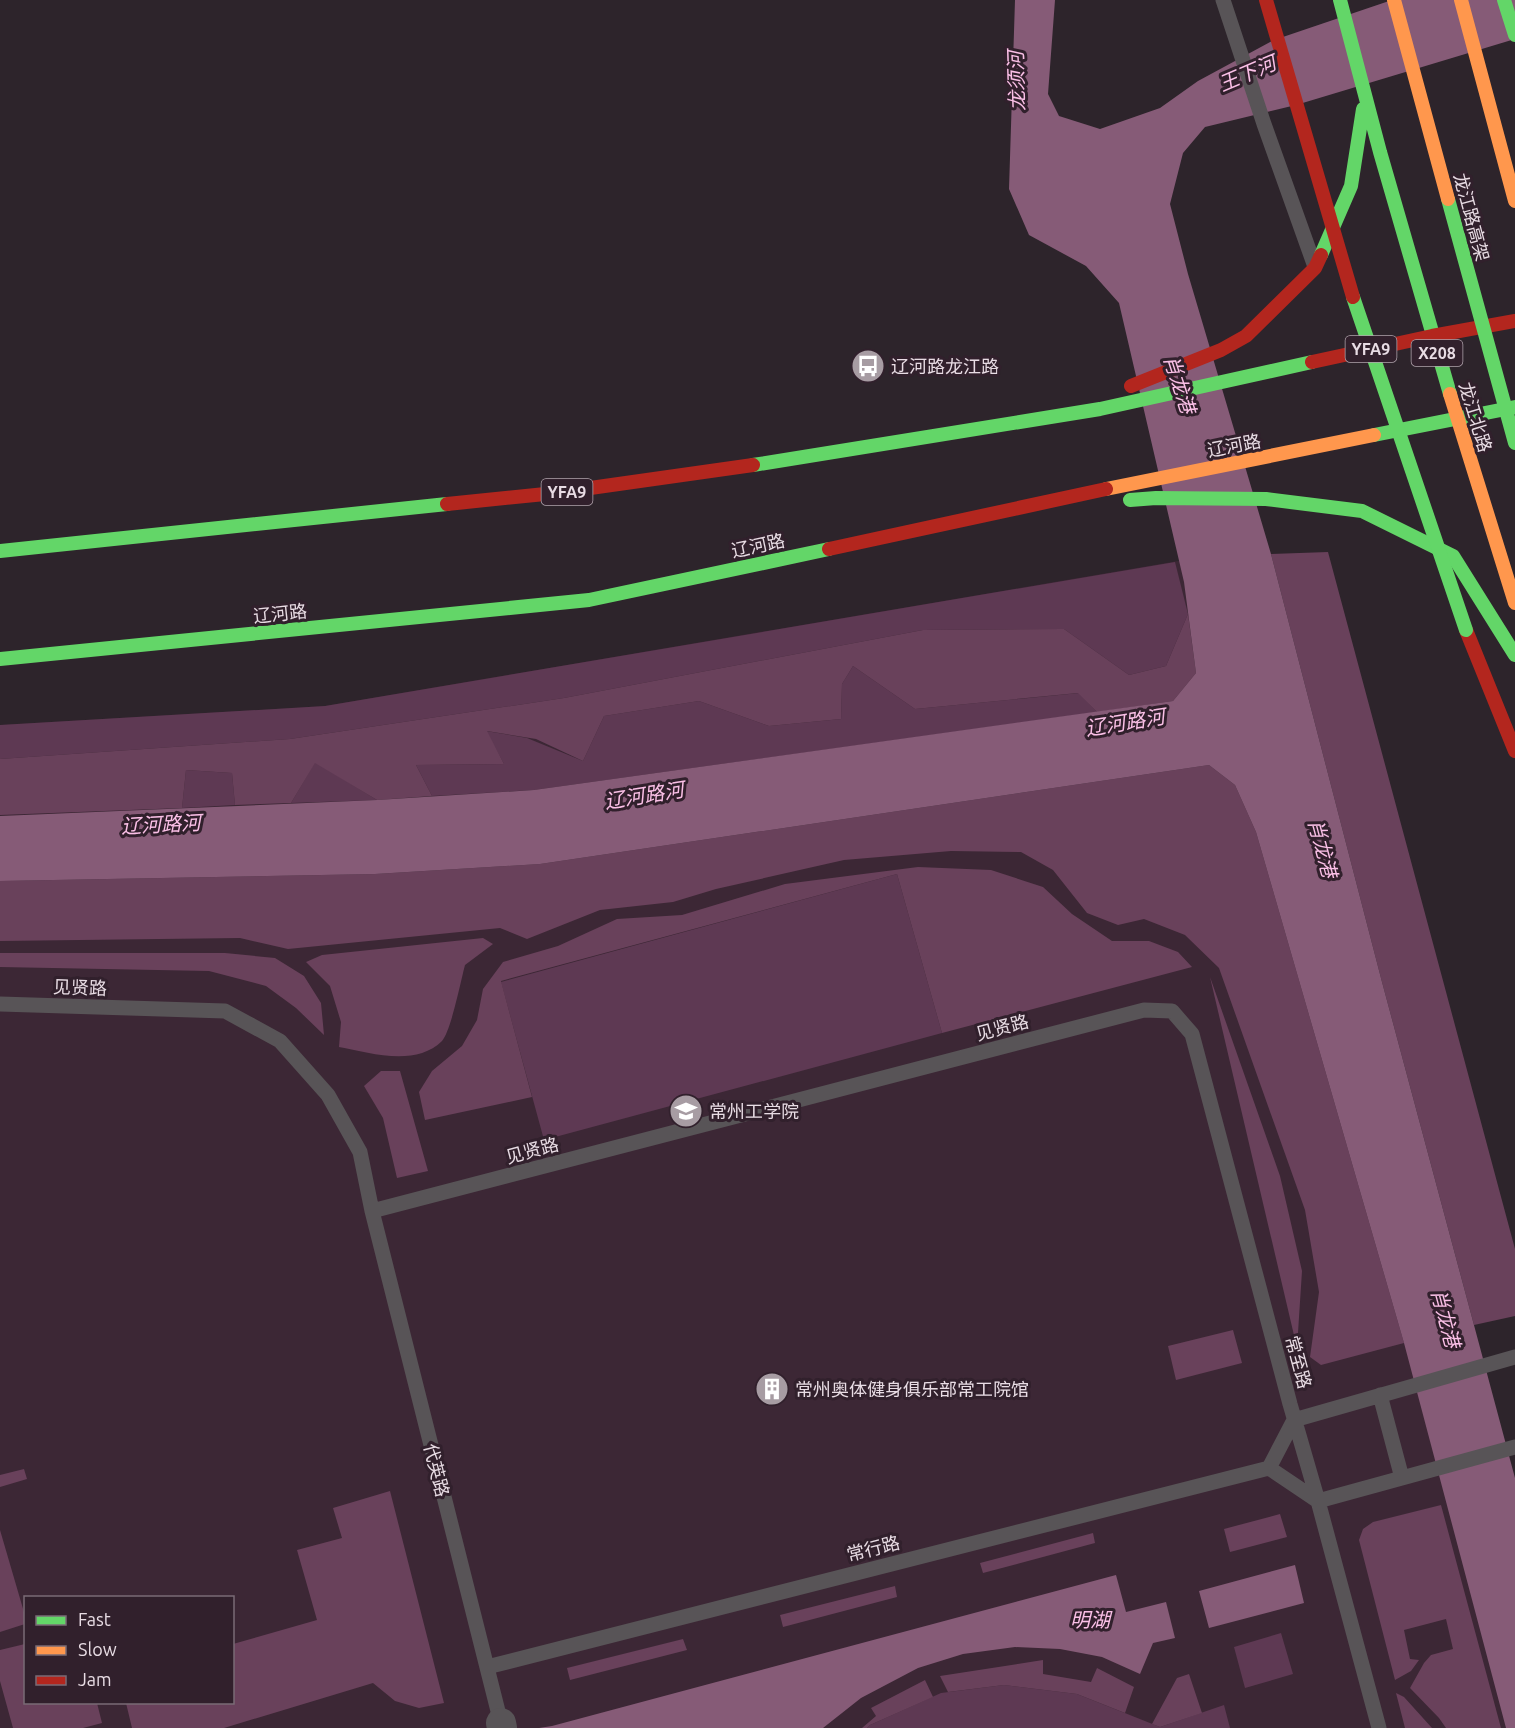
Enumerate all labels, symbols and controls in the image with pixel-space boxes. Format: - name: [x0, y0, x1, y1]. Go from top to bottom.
- water label: 龙须河: [1003, 47, 1029, 111]
- water label: 王下河: [1215, 49, 1283, 95]
- street label: 龙江路高架: [1451, 171, 1493, 263]
- road number: YFA9: [1346, 336, 1396, 362]
- road number: X208: [1412, 340, 1462, 366]
- bus stop icon: 辽河路龙江路: [850, 348, 886, 384]
- water label: 肖龙港: [1160, 352, 1201, 419]
- place label: 辽河路龙江路: [891, 356, 999, 376]
- street label: 龙江北路: [1456, 380, 1496, 454]
- street label: 辽河路: [1206, 430, 1262, 460]
- road number: YFA9: [542, 479, 592, 505]
- street label: 辽河路: [730, 530, 786, 560]
- street label: 辽河路: [252, 600, 308, 626]
- water label: 辽河路河: [1084, 704, 1170, 740]
- water label: 辽河路河: [603, 777, 689, 813]
- water label: 辽河路河: [120, 810, 206, 838]
- water label: 肖龙港: [1304, 816, 1343, 883]
- street label: 见贤路: [53, 976, 107, 998]
- street label: 见贤路: [973, 1010, 1031, 1044]
- school or university icon: 常州工学院: [668, 1093, 704, 1129]
- place label: 常州工学院: [709, 1101, 799, 1121]
- street label: 见贤路: [503, 1133, 561, 1167]
- water label: 肖龙港: [1427, 1286, 1466, 1353]
- street label: 常至路: [1282, 1333, 1316, 1391]
- building icon: 常州奥体健身俱乐部常工院馆: [754, 1371, 790, 1407]
- place label: 常州奥体健身俱乐部常工院馆: [795, 1379, 1029, 1399]
- street label: 代英路: [421, 1441, 453, 1499]
- street label: 常行路: [844, 1532, 902, 1564]
- legend: [24, 1596, 234, 1704]
- water label: 明湖: [1070, 1608, 1113, 1631]
- text: Fast: [78, 1609, 111, 1629]
- text: Slow: [78, 1639, 117, 1659]
- text: Jam: [78, 1669, 112, 1689]

